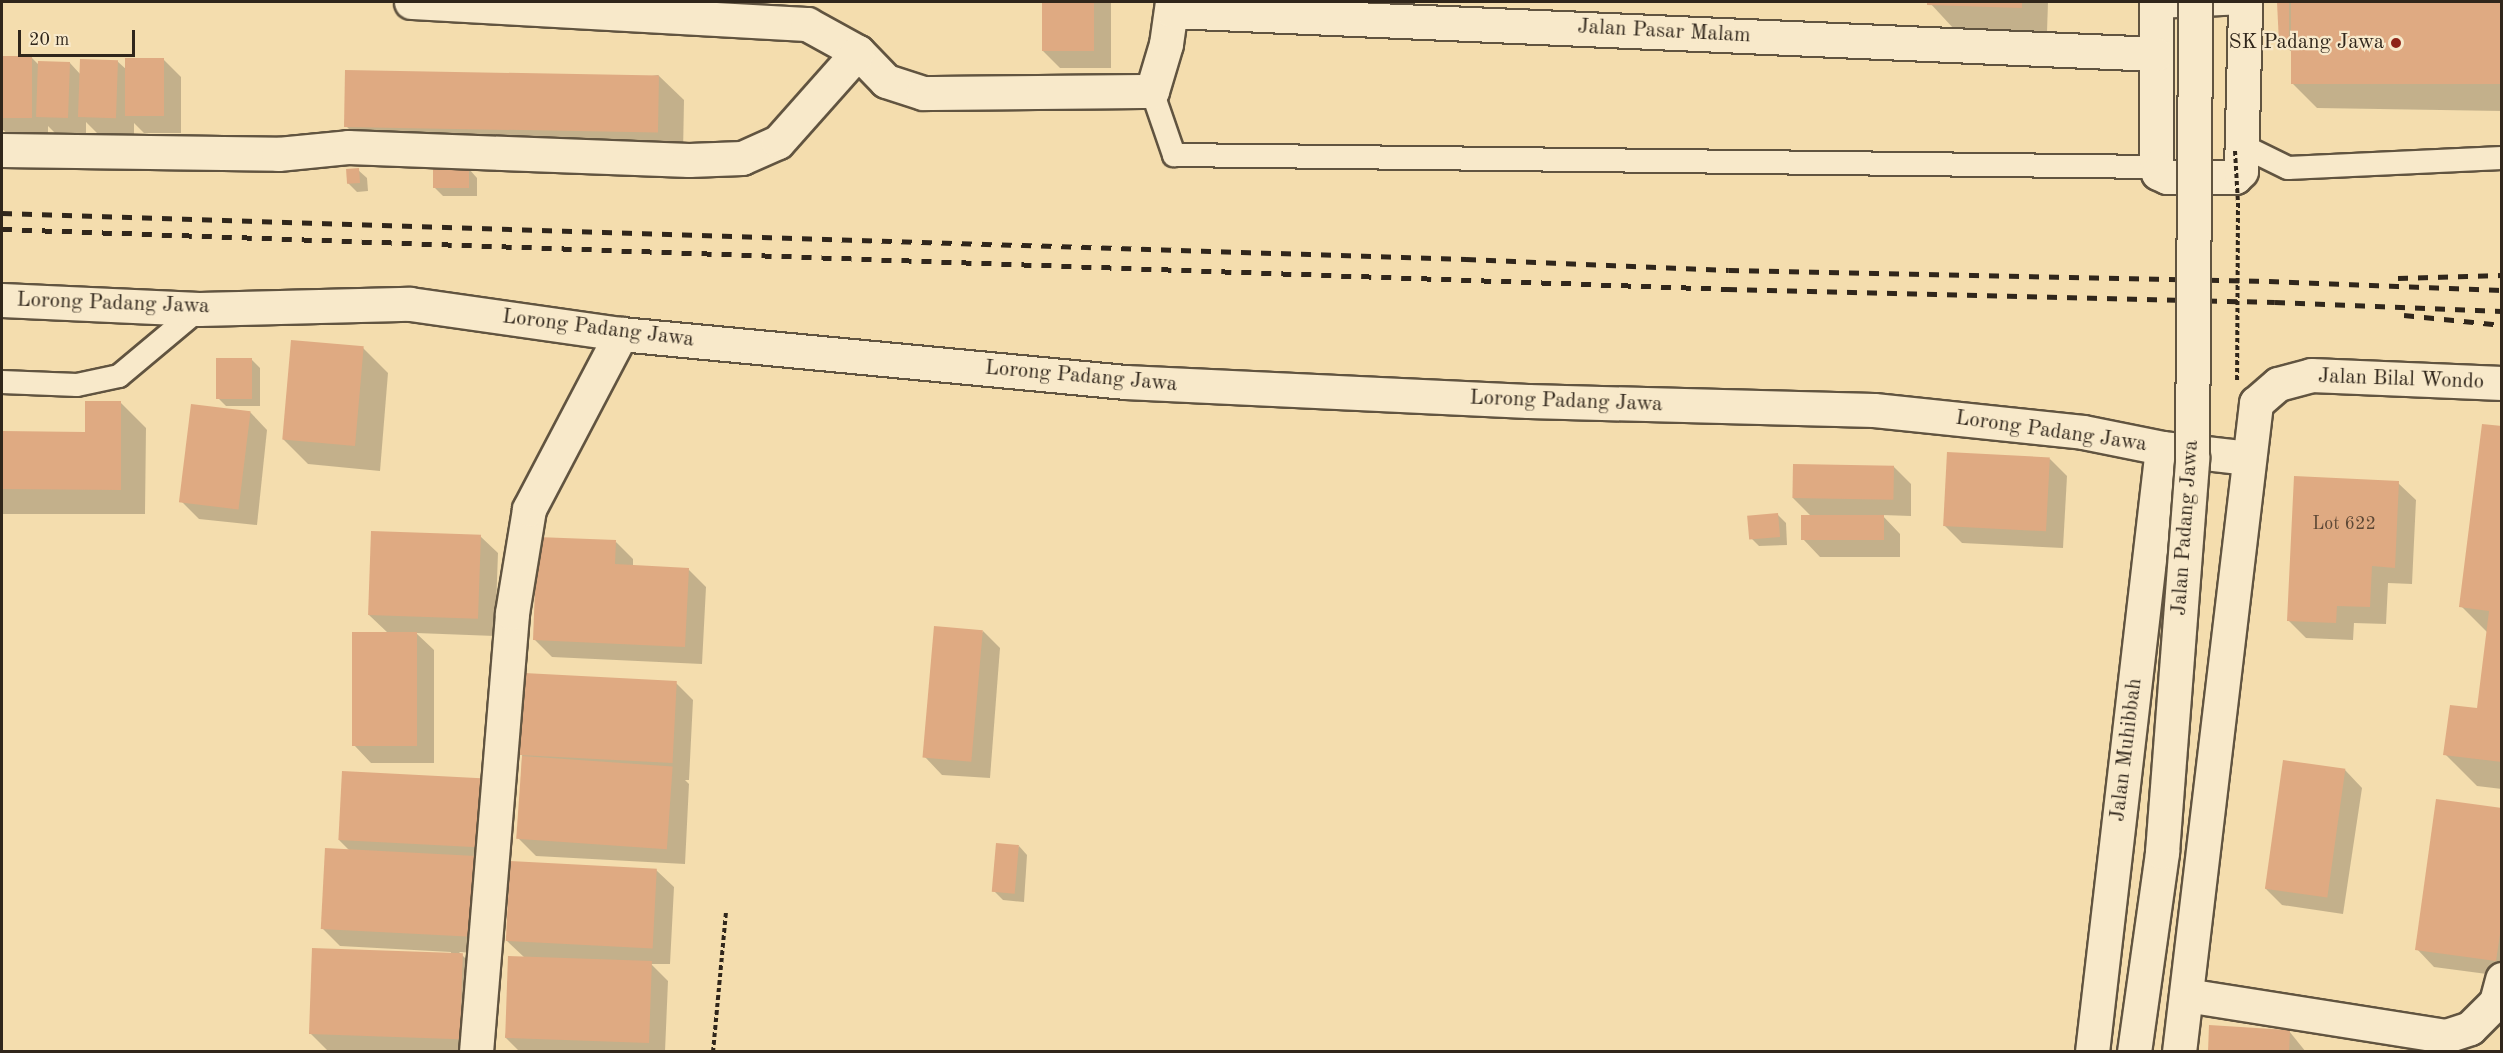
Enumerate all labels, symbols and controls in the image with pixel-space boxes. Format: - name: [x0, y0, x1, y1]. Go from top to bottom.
- street label: Jalan Pasar Malam: [1577, 15, 1751, 49]
- scale bar: [21, 18, 138, 56]
- place label: SK Padang Jawa: [2228, 30, 2384, 56]
- text: 20 m: [29, 31, 69, 49]
- marker: SK Padang Jawa: [2389, 36, 2403, 50]
- street label: Lorong Padang Jawa: [16, 288, 210, 320]
- street label: Lorong Padang Jawa: [501, 305, 695, 353]
- street label: Lorong Padang Jawa: [984, 356, 1178, 398]
- street label: Jalan Bilal Wondo: [2317, 365, 2485, 395]
- street label: Lorong Padang Jawa: [1469, 386, 1663, 418]
- street label: Lorong Padang Jawa: [1954, 406, 2148, 458]
- street label: Jalan Padang Jawa: [2167, 439, 2205, 617]
- house number: Lot 622: [2312, 513, 2376, 535]
- street label: Jalan Muhibbah: [2106, 677, 2148, 823]

